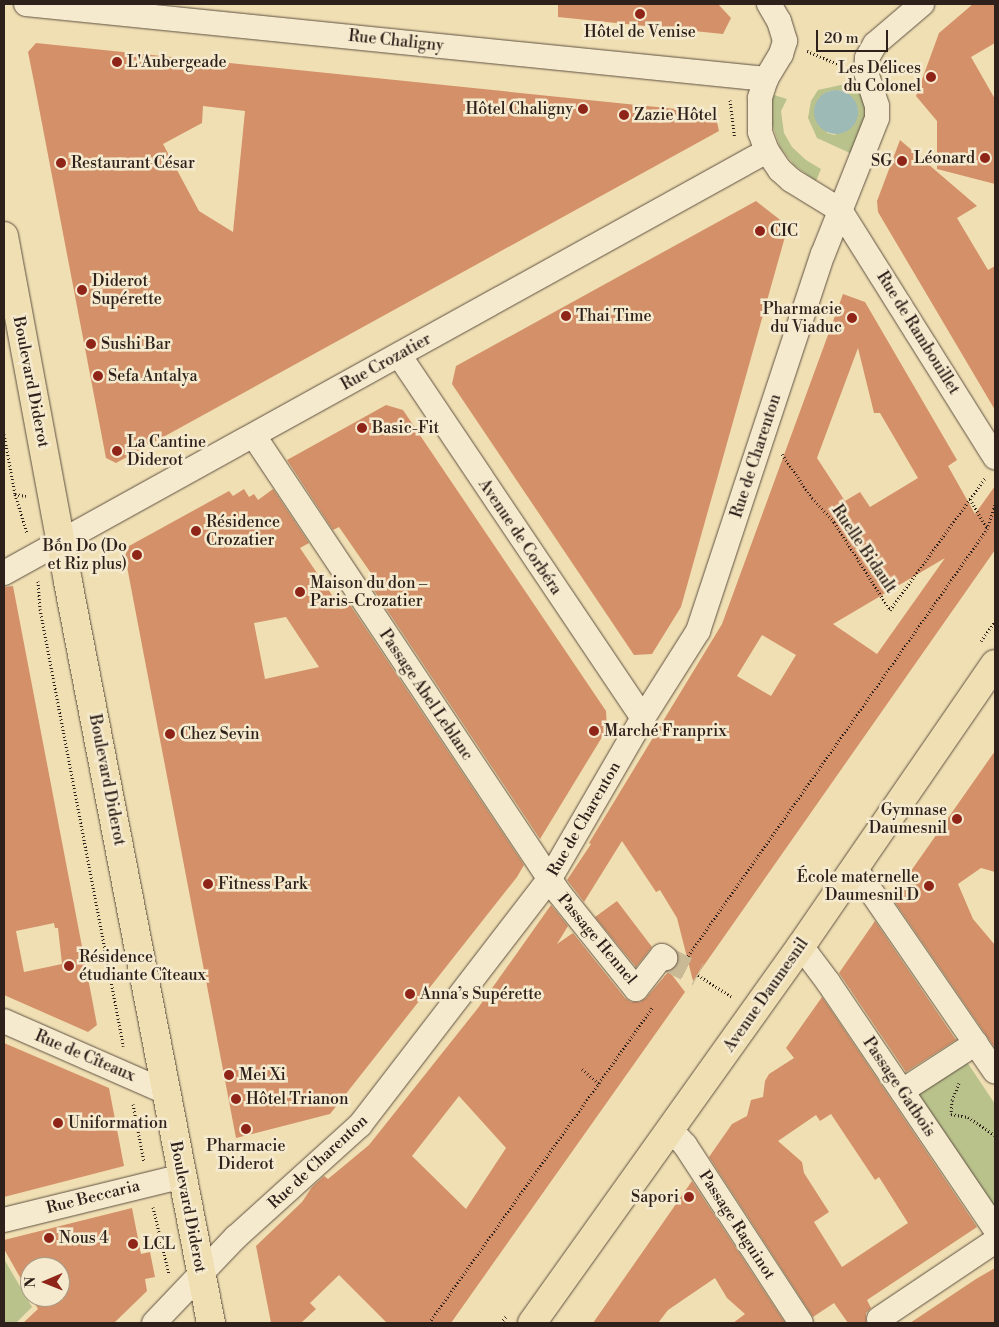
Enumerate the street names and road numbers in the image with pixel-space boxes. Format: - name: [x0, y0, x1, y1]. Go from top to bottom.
- street label: Rue Chaligny: [347, 26, 445, 56]
- street label: Rue de Rambouillet: [872, 268, 964, 398]
- street label: Boulevard Diderot: [9, 315, 53, 449]
- street label: Rue Crozatier: [338, 329, 434, 395]
- street label: Rue de Charenton: [727, 392, 785, 520]
- street label: Avenue de Corbéra: [474, 476, 566, 598]
- street label: Ruelle Bidault: [827, 501, 901, 597]
- street label: Passage Abel Leblanc: [375, 626, 477, 764]
- street label: Boulevard Diderot: [85, 713, 129, 847]
- street label: Rue de Charenton: [543, 758, 625, 880]
- street label: Passage Hennel: [553, 890, 641, 988]
- street label: Avenue Daumesnil: [720, 934, 812, 1056]
- street label: Rue de Cîteaux: [32, 1026, 138, 1086]
- street label: Passage Gatbois: [859, 1034, 939, 1140]
- street label: Rue de Charenton: [264, 1111, 372, 1213]
- street label: Boulevard Diderot: [166, 1140, 210, 1274]
- street label: Passage Raguinot: [695, 1167, 779, 1283]
- street label: Rue Beccaria: [44, 1176, 142, 1218]

